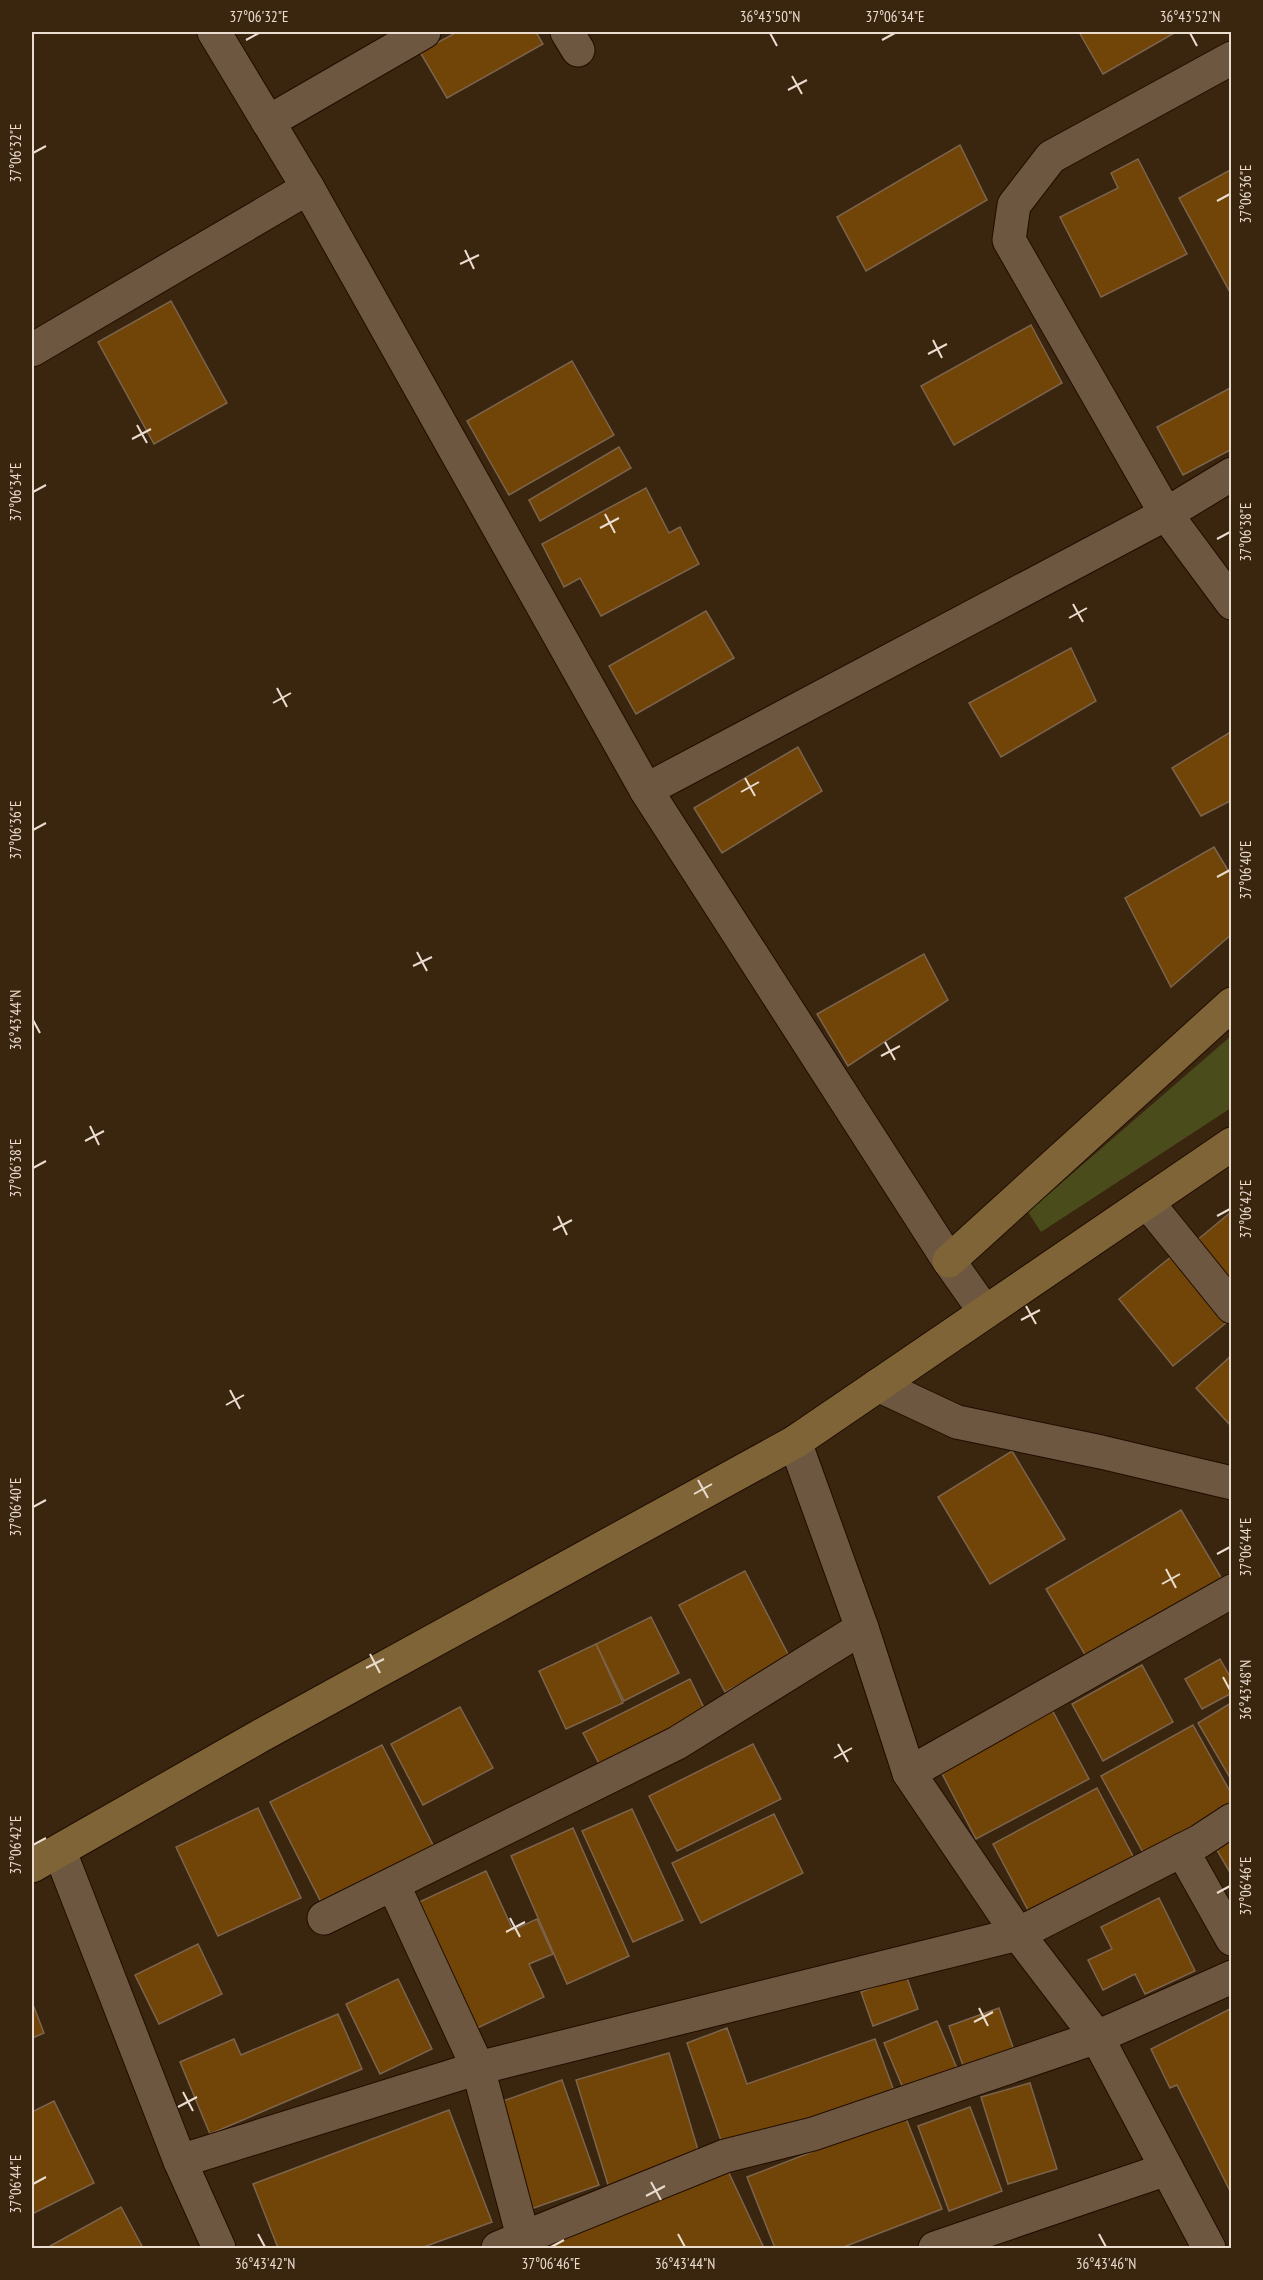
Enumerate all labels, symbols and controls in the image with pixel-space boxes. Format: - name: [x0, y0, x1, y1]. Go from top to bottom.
- text: 37°06'32"E: [229, 7, 289, 26]
- text: 36°43'50"N: [740, 7, 800, 26]
- text: 37°06'34"E: [865, 7, 925, 26]
- text: 36°43'52"N: [1160, 7, 1220, 26]
- text: 37°06'32"E: [6, 123, 25, 183]
- text: 37°06'36"E: [1236, 164, 1255, 224]
- text: 37°06'34"E: [6, 462, 25, 522]
- text: 37°06'38"E: [1236, 502, 1255, 562]
- text: 37°06'36"E: [6, 800, 25, 860]
- text: 37°06'40"E: [1236, 840, 1255, 900]
- text: 36°43'44"N: [6, 990, 25, 1050]
- text: 37°06'38"E: [6, 1138, 25, 1198]
- text: 37°06'42"E: [1236, 1179, 1255, 1239]
- text: 37°06'40"E: [6, 1477, 25, 1537]
- text: 37°06'44"E: [1236, 1517, 1255, 1577]
- text: 36°43'48"N: [1236, 1660, 1255, 1720]
- text: 37°06'42"E: [6, 1815, 25, 1875]
- text: 37°06'46"E: [1236, 1856, 1255, 1916]
- text: 37°06'44"E: [6, 2154, 25, 2214]
- text: 36°43'42"N: [235, 2254, 295, 2273]
- text: 37°06'46"E: [521, 2254, 581, 2273]
- text: 36°43'44"N: [655, 2254, 715, 2273]
- text: 36°43'46"N: [1076, 2254, 1136, 2273]

